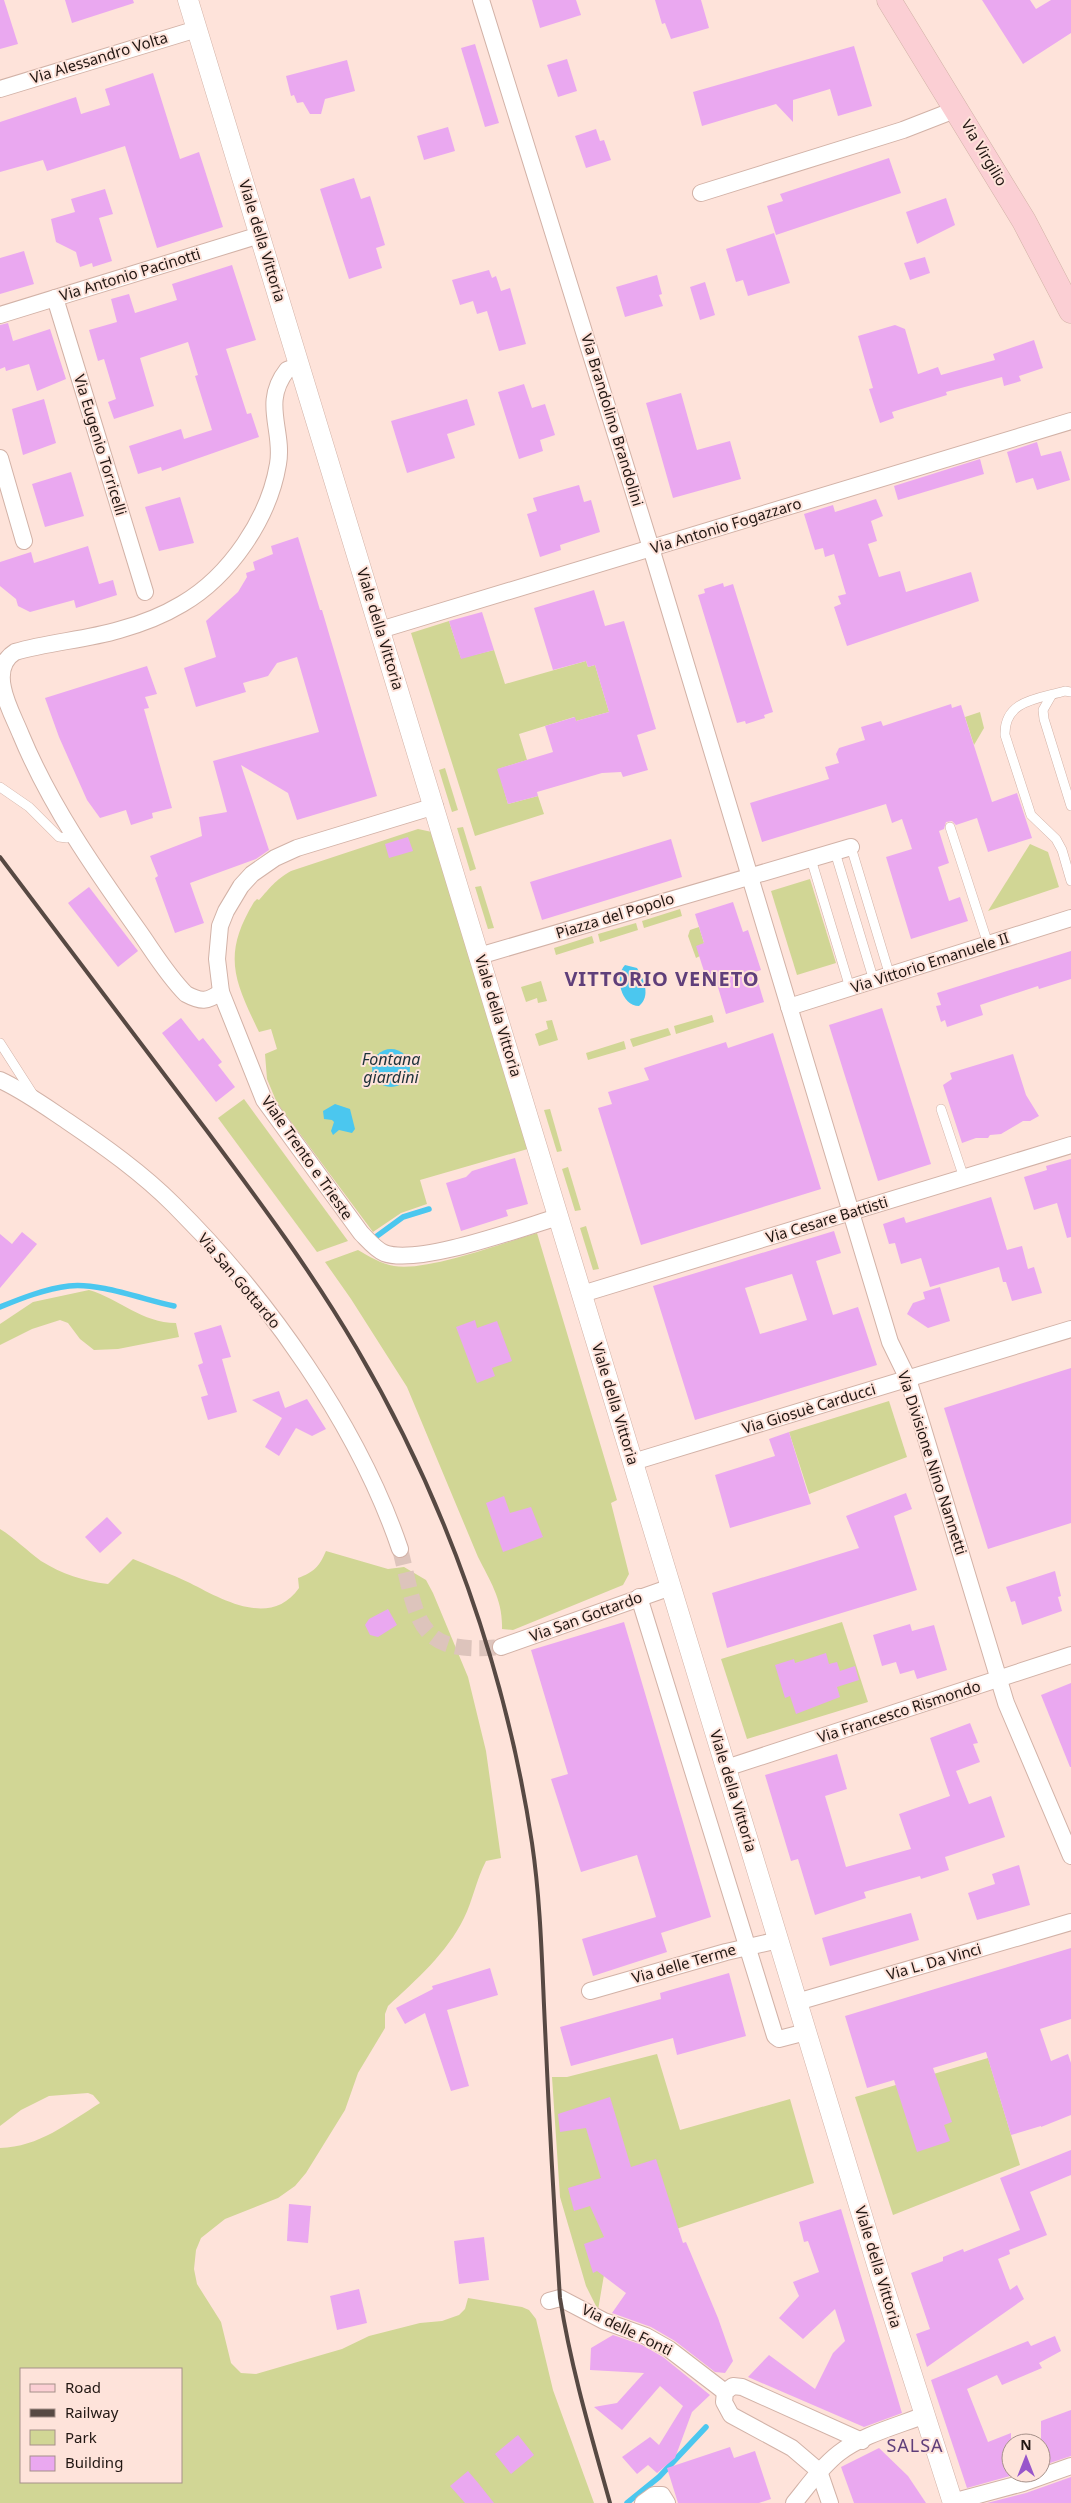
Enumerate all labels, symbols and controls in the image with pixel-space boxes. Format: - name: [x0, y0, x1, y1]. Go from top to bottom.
- street label: Via Alessandro Volta: [28, 27, 170, 87]
- street label: Via Virgilio: [957, 116, 1012, 189]
- street label: Viale della Vittoria: [235, 177, 291, 304]
- street label: Via Antonio Pacinotti: [57, 243, 203, 305]
- street label: Via Brandolino Brandolini: [577, 331, 649, 508]
- street label: Via Eugenio Torricelli: [70, 372, 132, 518]
- street label: Via Antonio Fogazzaro: [648, 493, 804, 558]
- street label: Viale della Vittoria: [353, 565, 409, 692]
- street label: Piazza del Popolo: [553, 888, 676, 943]
- street label: Via Vittorio Emanuele II: [848, 927, 1011, 997]
- street label: Viale della Vittoria: [471, 952, 527, 1079]
- district label: VITTORIO VENETO: [564, 965, 760, 992]
- water label: Fontana giardini: [362, 1048, 420, 1088]
- street label: Viale Trento e Trieste: [258, 1092, 358, 1223]
- street label: Via Cesare Battisti: [763, 1191, 890, 1247]
- street label: Via San Gottardo: [194, 1229, 285, 1332]
- street label: Viale della Vittoria: [588, 1340, 644, 1467]
- street label: Via Divisione Nino Nannetti: [894, 1368, 972, 1557]
- street label: Via Giosuè Carducci: [740, 1378, 878, 1438]
- street label: Via San Gottardo: [527, 1586, 645, 1646]
- street label: Via Francesco Rismondo: [814, 1675, 983, 1747]
- street label: Viale della Vittoria: [706, 1727, 762, 1854]
- street label: Via L. Da Vinci: [884, 1938, 983, 1984]
- street label: Via delle Terme: [629, 1939, 738, 1987]
- street label: Viale della Vittoria: [851, 2203, 907, 2330]
- street label: Via delle Fonti: [579, 2299, 676, 2360]
- legend: [20, 2368, 182, 2483]
- text: Road: [65, 2377, 101, 2397]
- text: Railway: [65, 2402, 119, 2422]
- text: Park: [65, 2427, 97, 2447]
- district label: SALSA: [886, 2433, 944, 2457]
- north arrow: [1001, 2433, 1051, 2483]
- text: N: [1020, 2435, 1032, 2454]
- text: Building: [65, 2452, 123, 2472]

